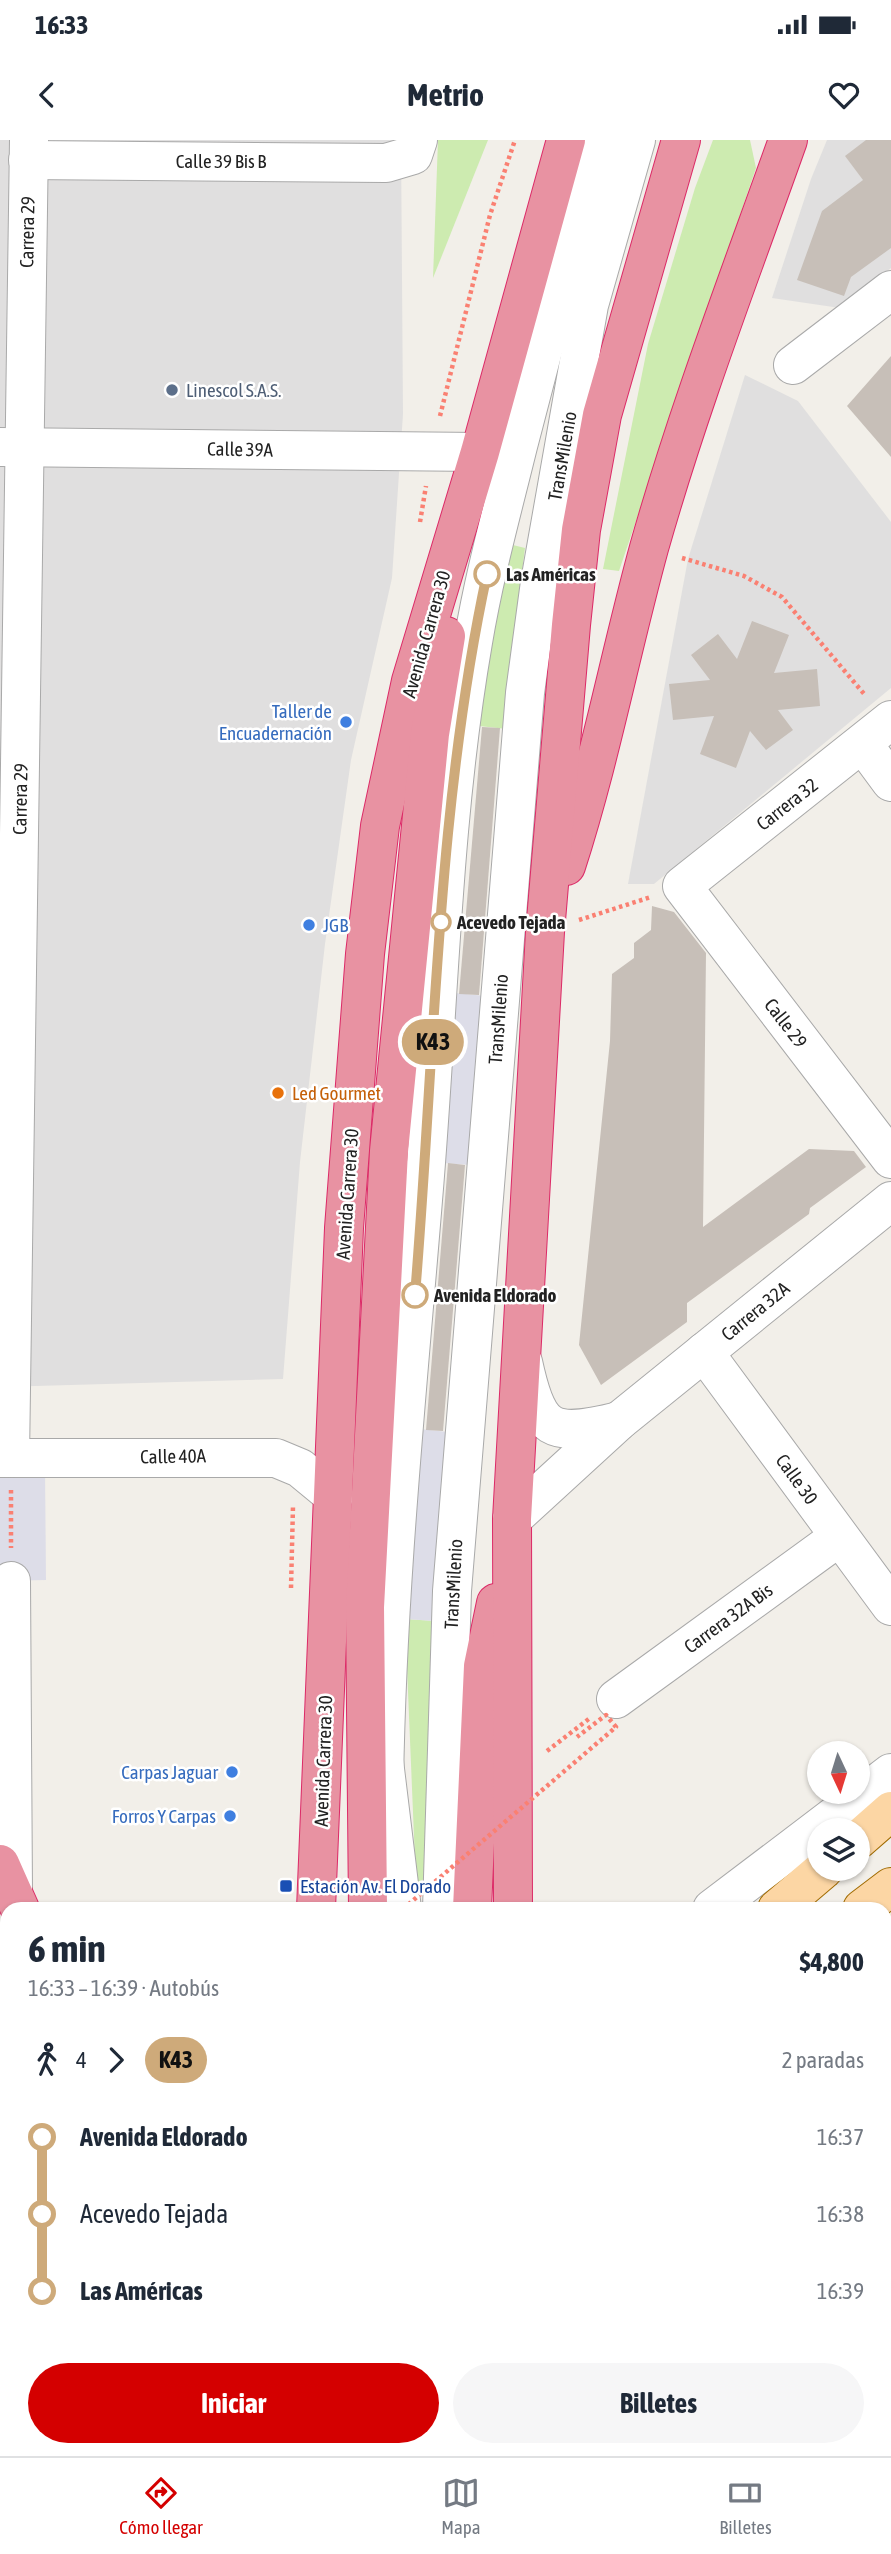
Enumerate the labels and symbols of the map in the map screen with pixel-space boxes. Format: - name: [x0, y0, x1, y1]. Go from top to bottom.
- street label: Calle 39 Bis B: [176, 150, 266, 172]
- street label: Carrera 29: [15, 196, 39, 268]
- place label: Linescol S.A.S.: [186, 379, 281, 401]
- marker: Linescol S.A.S.: [164, 382, 180, 398]
- street label: TransMilenio: [543, 410, 581, 502]
- street label: Calle 39A: [207, 437, 274, 461]
- marker: Las Américas: [474, 561, 500, 587]
- place label: Las Américas: [506, 563, 596, 585]
- street label: Avenida Carrera 30: [397, 568, 455, 700]
- place label: Taller de Encuadernación: [219, 700, 332, 744]
- marker: Taller de Encuadernación: [338, 714, 354, 730]
- street label: Carrera 29: [8, 763, 32, 835]
- street label: Carrera 32: [752, 773, 822, 835]
- place label: Acevedo Tejada: [456, 911, 566, 933]
- marker: Acevedo Tejada: [431, 912, 451, 932]
- place label: JGB: [323, 914, 348, 936]
- marker: JGB: [301, 917, 317, 933]
- street label: TransMilenio: [484, 973, 512, 1065]
- street label: Calle 29: [760, 994, 812, 1052]
- line badge: K43: [393, 1019, 473, 1065]
- place label: Led Gourmet: [292, 1082, 381, 1104]
- marker: Led Gourmet: [270, 1085, 286, 1101]
- street label: Avenida Carrera 30: [331, 1128, 363, 1260]
- street label: Carrera 32A: [717, 1277, 794, 1345]
- marker: Avenida Eldorado: [402, 1282, 428, 1308]
- place label: Avenida Eldorado: [433, 1284, 557, 1306]
- street label: Calle 40A: [140, 1444, 207, 1468]
- street label: Calle 30: [772, 1450, 823, 1508]
- street label: TransMilenio: [440, 1538, 466, 1630]
- street label: Carrera 32A Bis: [680, 1578, 777, 1657]
- street label: Avenida Carrera 30: [310, 1695, 336, 1827]
- north arrow: [807, 1741, 870, 1804]
- place label: Carpas Jaguar: [121, 1761, 218, 1783]
- marker: Carpas Jaguar: [224, 1764, 240, 1780]
- place label: Forros Y Carpas: [112, 1805, 216, 1827]
- marker: Forros Y Carpas: [222, 1808, 238, 1824]
- place label: Estación Av. El Dorado: [300, 1875, 451, 1897]
- marker: Estación Av. El Dorado: [278, 1878, 294, 1894]

